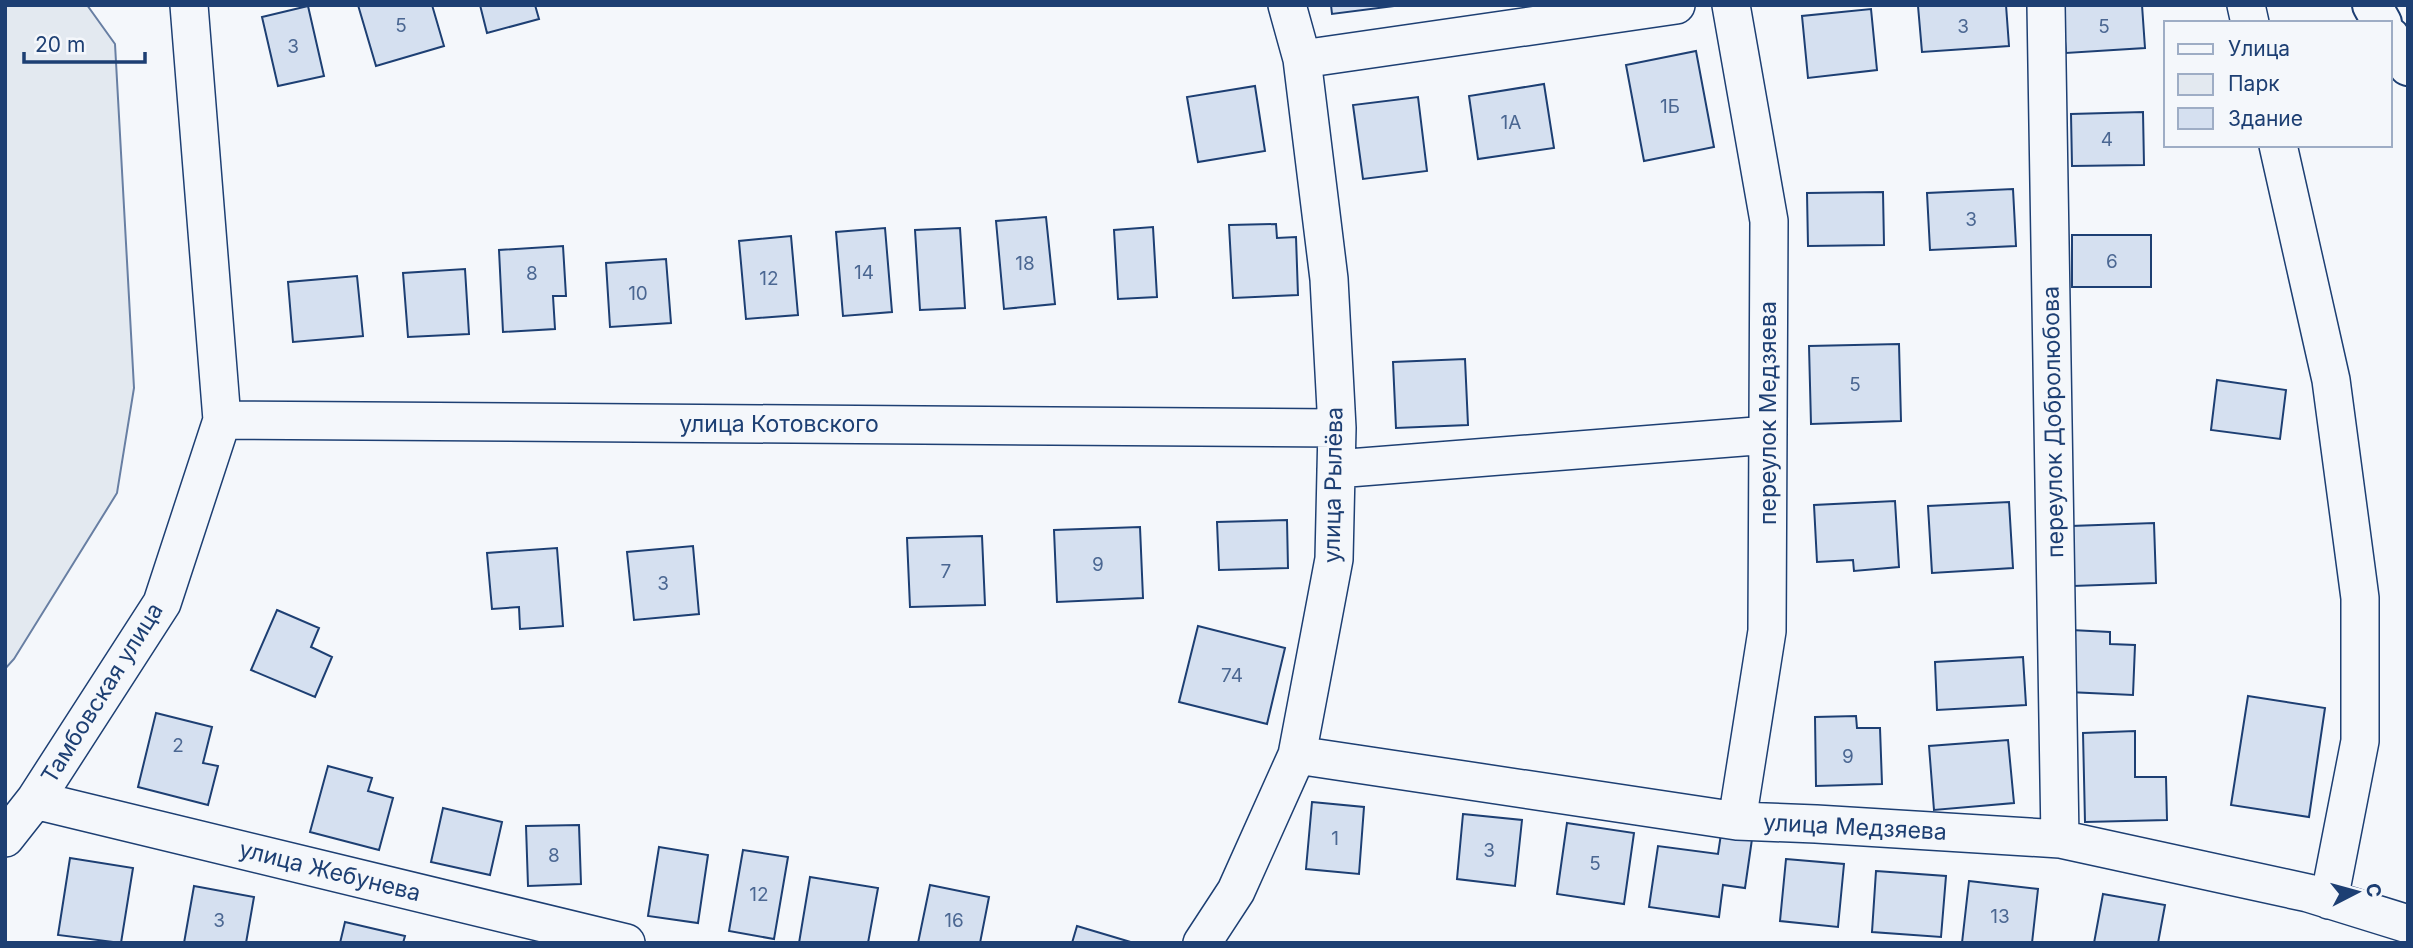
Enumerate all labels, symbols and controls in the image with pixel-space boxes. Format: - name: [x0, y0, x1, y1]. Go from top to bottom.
- house number: 5: [395, 14, 407, 37]
- house number: 3: [1957, 15, 1969, 38]
- house number: 5: [2098, 15, 2110, 38]
- scale bar: [24, 21, 145, 65]
- legend: [2164, 21, 2392, 147]
- text: 20 m: [35, 32, 85, 57]
- house number: 3: [287, 35, 299, 58]
- text: Улица: [2228, 36, 2290, 61]
- text: Парк: [2228, 71, 2280, 96]
- house number: 1Б: [1660, 95, 1680, 118]
- text: Здание: [2228, 106, 2303, 131]
- house number: 1А: [1501, 111, 1521, 134]
- house number: 4: [2101, 128, 2113, 151]
- house number: 3: [1965, 208, 1977, 231]
- house number: 6: [2106, 250, 2118, 273]
- house number: 18: [1015, 252, 1035, 275]
- house number: 14: [854, 261, 874, 284]
- house number: 8: [526, 262, 538, 285]
- house number: 12: [759, 267, 779, 290]
- house number: 10: [628, 282, 648, 305]
- street label: переулок Добролюбова: [2037, 286, 2069, 558]
- street label: переулок Медзяева: [1754, 301, 1782, 525]
- house number: 5: [1849, 373, 1861, 396]
- street label: улица Рылёва: [1318, 407, 1348, 563]
- street label: улица Котовского: [679, 410, 879, 438]
- house number: 9: [1092, 553, 1104, 576]
- house number: 7: [941, 560, 951, 583]
- house number: 3: [657, 572, 669, 595]
- street label: Тамбовская улица: [35, 598, 169, 788]
- house number: 74: [1221, 664, 1243, 687]
- house number: 2: [172, 734, 184, 757]
- house number: 9: [1842, 745, 1854, 768]
- street label: улица Медзяева: [1762, 808, 1948, 846]
- house number: 1: [1331, 827, 1339, 850]
- street label: улица Жебунева: [236, 835, 424, 907]
- house number: 3: [1483, 839, 1495, 862]
- house number: 8: [548, 844, 560, 867]
- house number: 5: [1589, 852, 1601, 875]
- north arrow: [2322, 857, 2392, 927]
- text: С: [2361, 882, 2386, 898]
- house number: 12: [749, 883, 769, 906]
- house number: 13: [1990, 905, 2010, 928]
- house number: 3: [213, 909, 225, 932]
- house number: 16: [944, 909, 964, 932]

